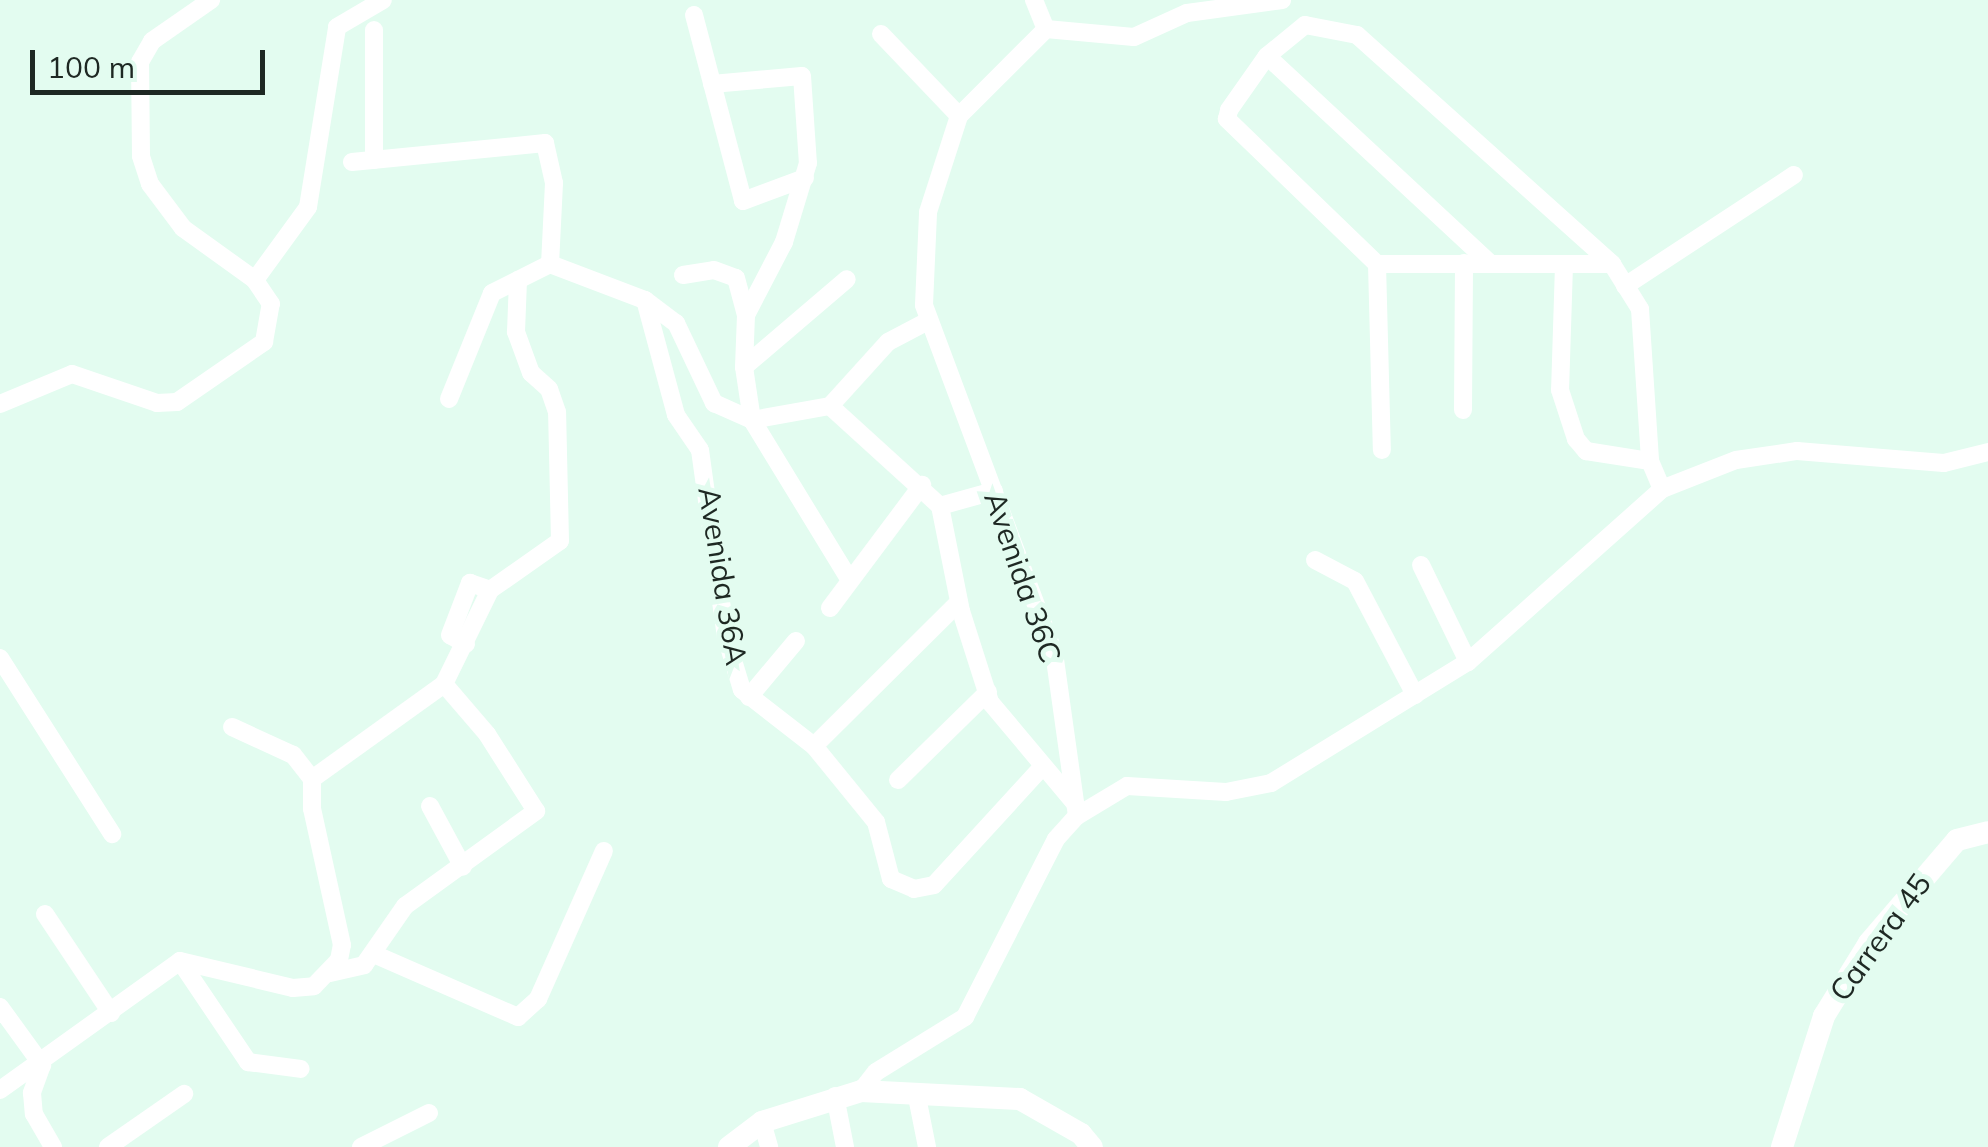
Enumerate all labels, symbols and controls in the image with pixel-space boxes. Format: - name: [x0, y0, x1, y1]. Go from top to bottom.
- scale bar: [35, 30, 270, 92]
- text: 100 m: [47, 48, 135, 86]
- street label: Avenida 36A: [691, 484, 755, 668]
- street label: Avenida 36C: [977, 487, 1069, 667]
- street label: Carrera 45: [1822, 866, 1938, 1008]

